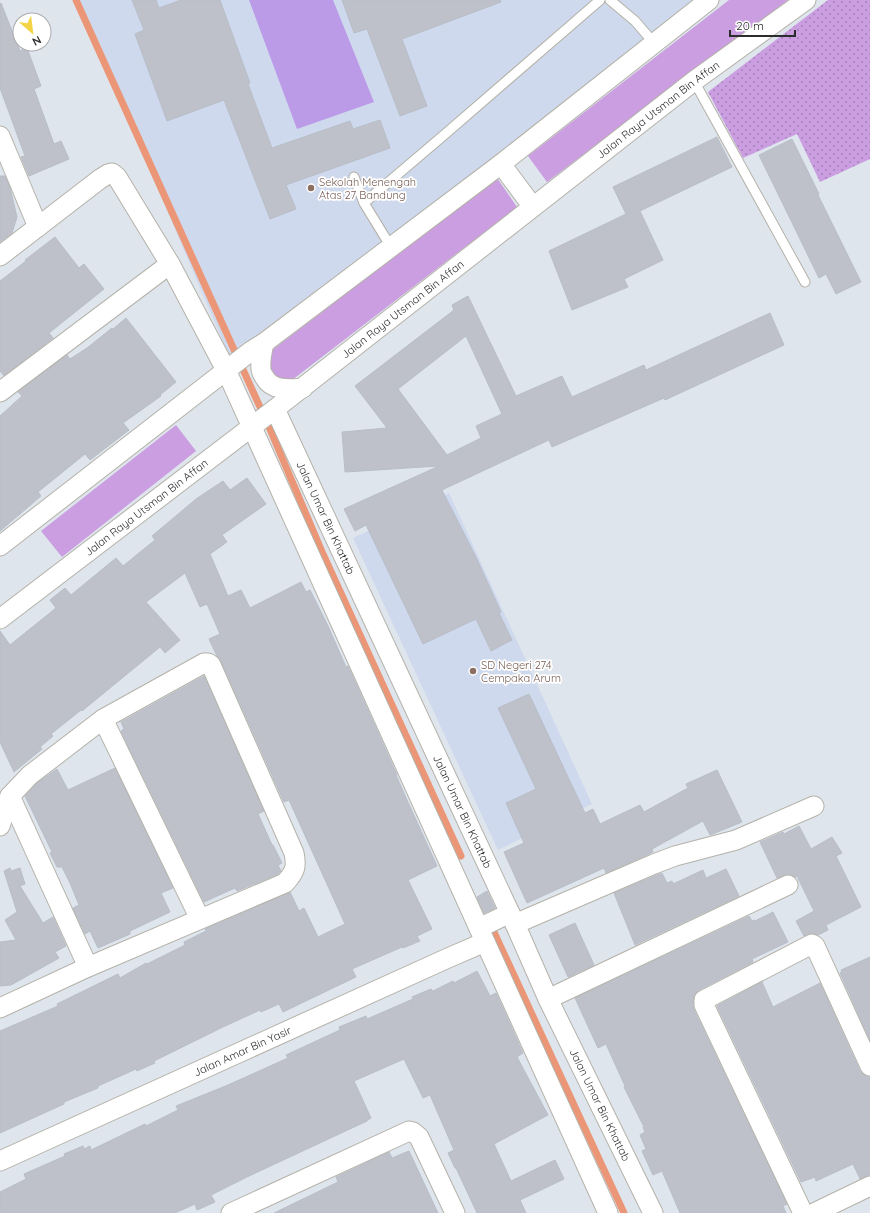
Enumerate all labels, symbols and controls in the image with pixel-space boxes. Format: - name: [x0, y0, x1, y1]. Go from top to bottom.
- north arrow: [12, 12, 52, 52]
- scale bar: [730, 12, 795, 38]
- text: 20 m: [736, 18, 764, 33]
- text: N: [30, 33, 44, 49]
- street label: Jalan Raya Utsman Bin Affan: [594, 58, 722, 162]
- place label: Sekolah Menengah Atas 27 Bandung: [319, 175, 416, 202]
- marker: Sekolah Menengah Atas 27 Bandung: [306, 183, 316, 193]
- street label: Jalan Raya Utsman Bin Affan: [339, 257, 467, 361]
- street label: Jalan Raya Utsman Bin Affan: [82, 456, 211, 559]
- street label: Jalan Umar Bin Khattab: [293, 459, 358, 577]
- place label: SD Negeri 274 Cempaka Arum: [481, 658, 561, 685]
- marker: SD Negeri 274 Cempaka Arum: [468, 666, 478, 676]
- street label: Jalan Umar Bin Khattab: [430, 753, 495, 871]
- street label: Jalan Amar Bin Yasir: [191, 1023, 294, 1079]
- street label: Jalan Umar Bin Khattab: [566, 1046, 634, 1164]

